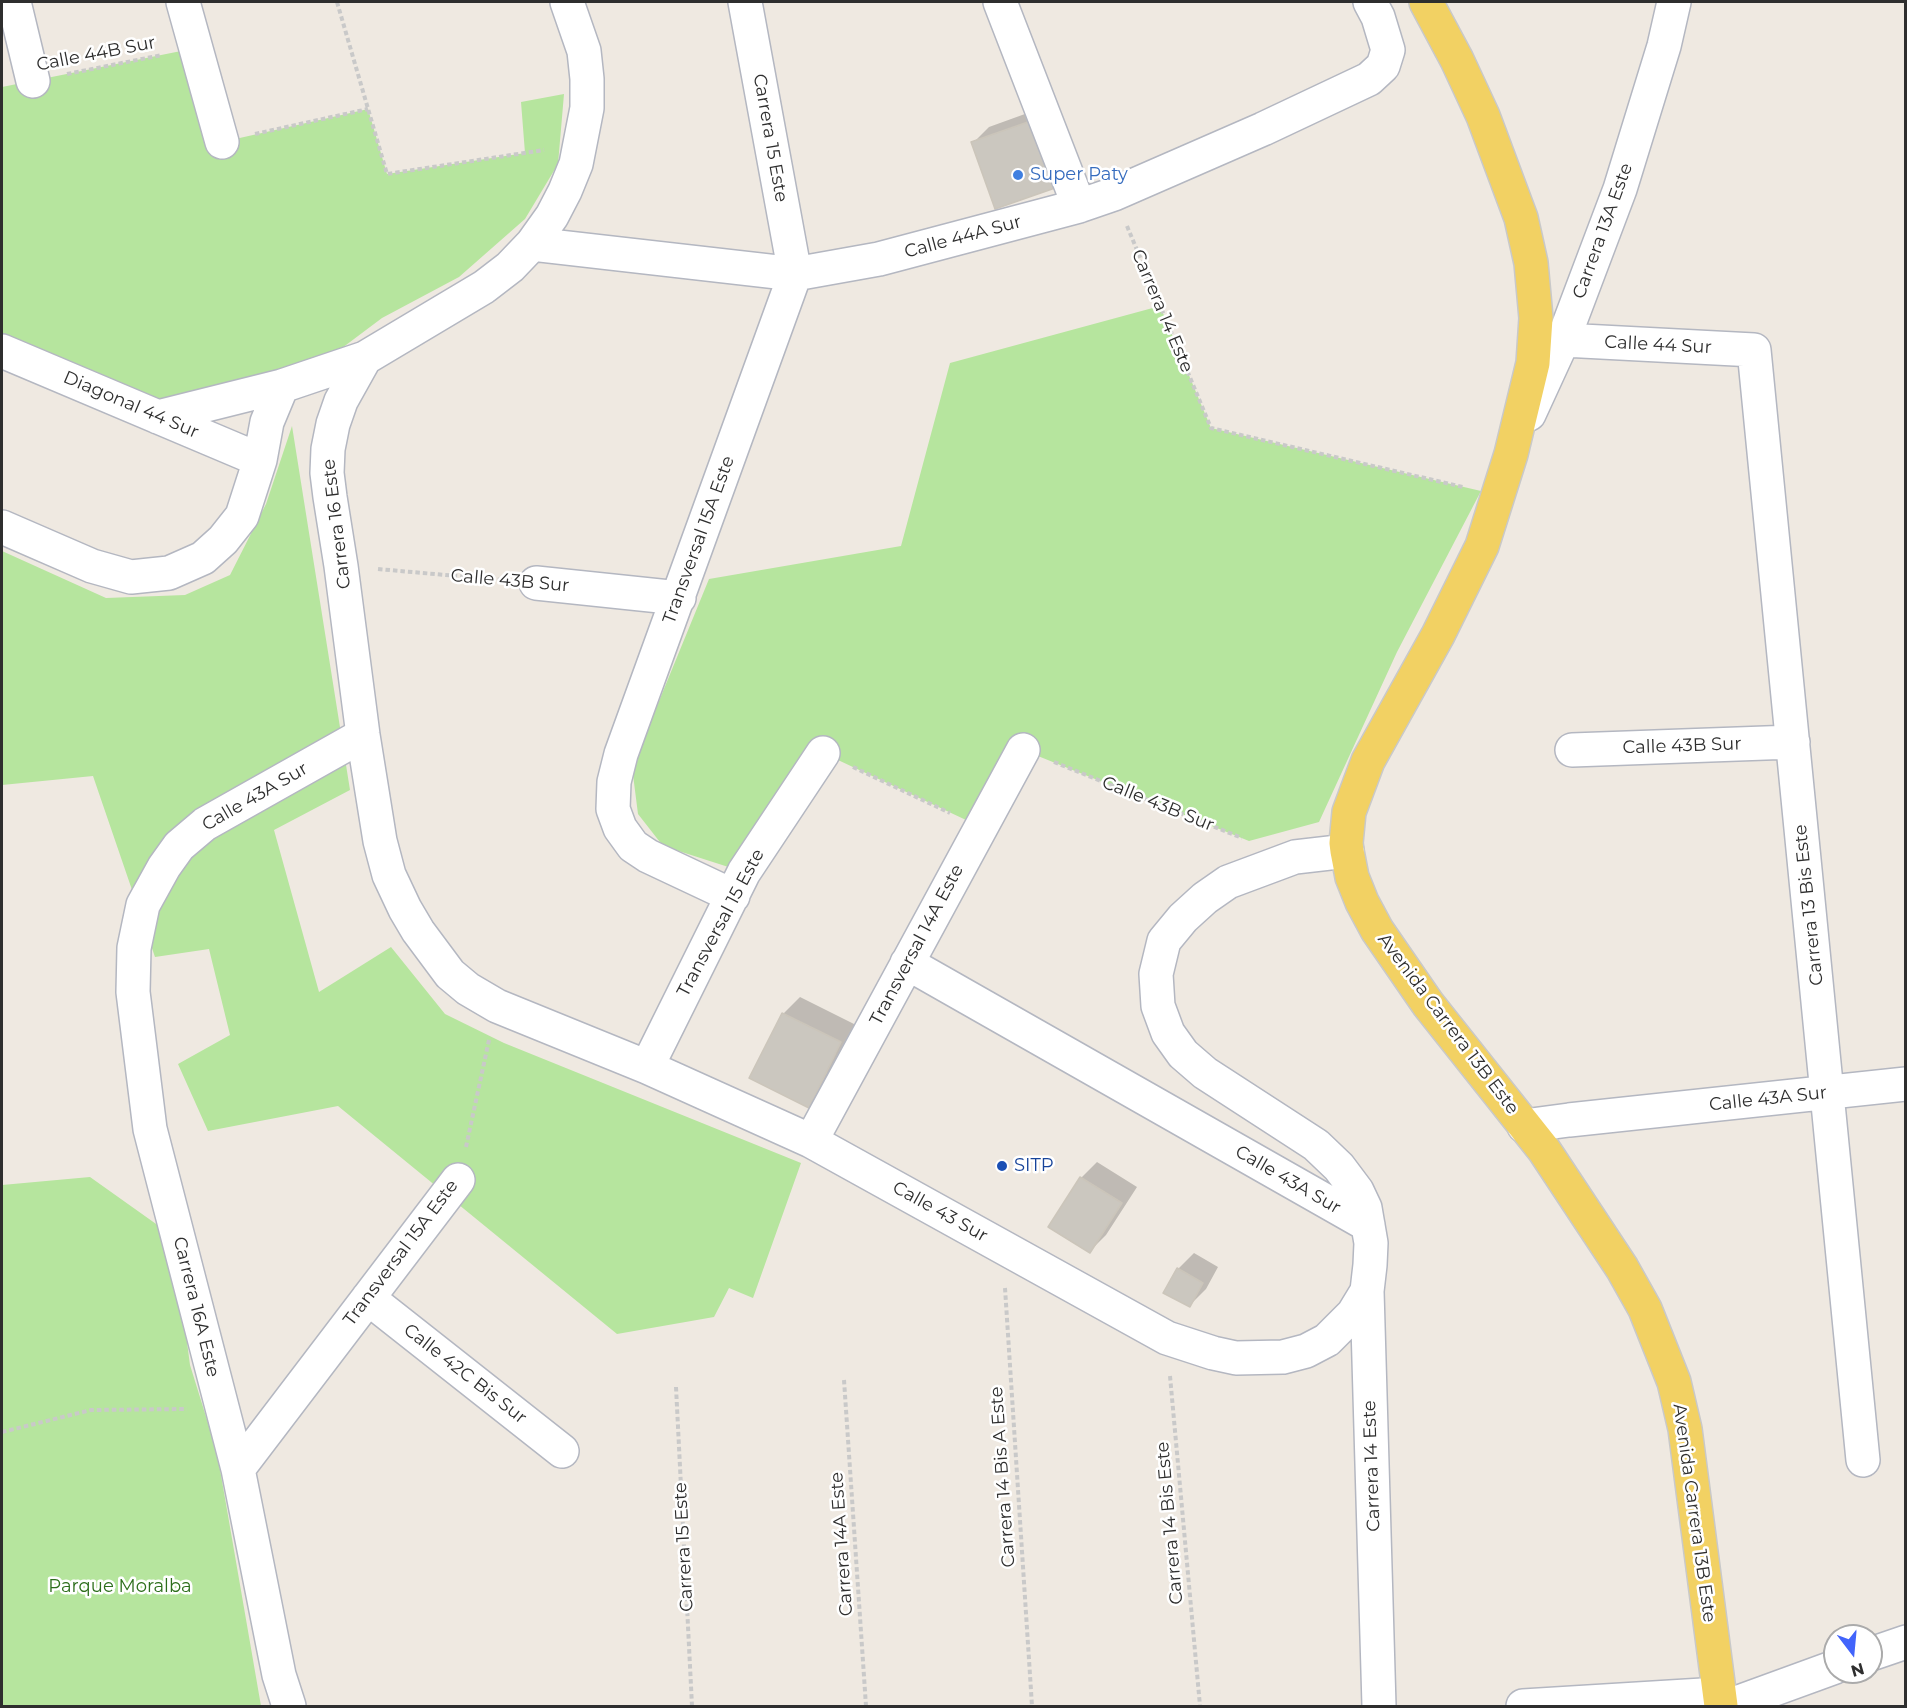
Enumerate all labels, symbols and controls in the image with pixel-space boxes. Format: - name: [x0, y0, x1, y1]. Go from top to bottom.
- street label: Calle 44B Sur: [35, 32, 157, 76]
- street label: Carrera 15 Este: [748, 72, 792, 204]
- street label: Carrera 13A Este: [1568, 160, 1638, 302]
- place label: Super Paty: [1030, 164, 1128, 186]
- marker: Super Paty: [1011, 168, 1025, 182]
- street label: Calle 44A Sur: [902, 211, 1024, 263]
- street label: Carrera 14 Este: [1126, 246, 1198, 376]
- street label: Calle 44 Sur: [1604, 331, 1712, 359]
- street label: Diagonal 44 Sur: [60, 367, 202, 443]
- street label: Transversal 15A Este: [659, 453, 739, 627]
- street label: Carrera 16 Este: [318, 458, 356, 590]
- street label: Calle 43B Sur: [450, 565, 570, 597]
- street label: Calle 43B Sur: [1622, 733, 1742, 759]
- street label: Calle 43A Sur: [198, 758, 312, 836]
- street label: Calle 43B Sur: [1099, 772, 1217, 836]
- street label: Carrera 13 Bis Este: [1790, 823, 1828, 987]
- street label: Transversal 15 Este: [673, 845, 769, 1001]
- street label: Transversal 14A Este: [865, 861, 969, 1029]
- street label: Avenida Carrera 13B Este: [1373, 929, 1523, 1119]
- street label: Calle 43A Sur: [1708, 1082, 1828, 1116]
- street label: Calle 43A Sur: [1231, 1141, 1345, 1219]
- place label: SITP: [1014, 1155, 1054, 1177]
- marker: SITP: [995, 1159, 1009, 1173]
- street label: Transversal 15A Este: [339, 1176, 463, 1330]
- street label: Calle 43 Sur: [889, 1177, 991, 1247]
- street label: Carrera 16A Este: [168, 1235, 224, 1379]
- street label: Calle 42C Bis Sur: [399, 1319, 531, 1429]
- street label: Carrera 14 Bis A Este: [986, 1386, 1020, 1568]
- street label: Carrera 14 Este: [1359, 1400, 1385, 1532]
- street label: Avenida Carrera 13B Este: [1668, 1402, 1720, 1624]
- street label: Carrera 14 Bis Este: [1152, 1441, 1188, 1605]
- street label: Carrera 14A Este: [826, 1471, 858, 1617]
- street label: Carrera 15 Este: [670, 1482, 698, 1612]
- park label: Parque Moralba: [48, 1576, 192, 1598]
- north arrow: [1823, 1624, 1883, 1684]
- text: N: [1849, 1659, 1866, 1681]

